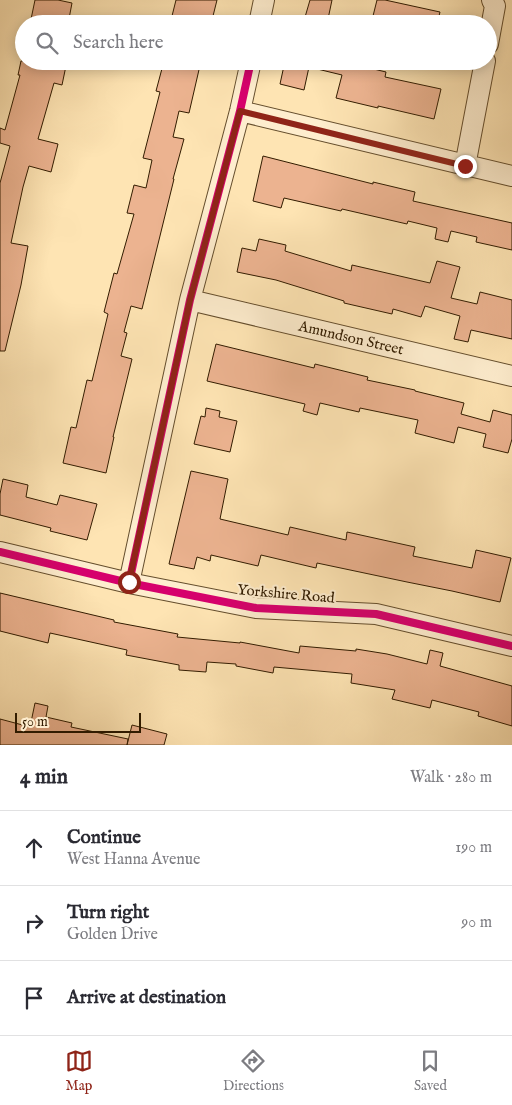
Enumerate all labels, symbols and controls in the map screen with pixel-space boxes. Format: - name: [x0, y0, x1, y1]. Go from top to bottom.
- search box: [15, 15, 497, 70]
- icon: search: [33, 29, 61, 57]
- text: Search here: [73, 31, 164, 55]
- route end: [454, 155, 477, 178]
- street label: Amundson Street: [296, 316, 405, 359]
- route start: [118, 571, 141, 594]
- street label: Yorkshire Road: [237, 580, 336, 608]
- scale bar: [15, 710, 141, 733]
- text: 50 m: [22, 713, 48, 731]
- text: 4 min: [20, 764, 68, 791]
- text: Walk · 280 m: [410, 768, 492, 788]
- text: Continue: [67, 826, 141, 850]
- icon: ahead: [20, 834, 48, 862]
- text: 190 m: [455, 838, 492, 858]
- text: West Hanna Avenue: [67, 850, 200, 870]
- text: Turn right: [67, 901, 149, 925]
- icon: right: [20, 909, 48, 937]
- text: 90 m: [461, 913, 492, 933]
- text: Golden Drive: [67, 925, 158, 945]
- icon: arrive: [20, 984, 48, 1012]
- text: Arrive at destination: [67, 986, 226, 1010]
- tab: Map: [65, 1047, 93, 1095]
- tab: Directions: [223, 1047, 284, 1095]
- tab: Saved: [414, 1047, 447, 1095]

